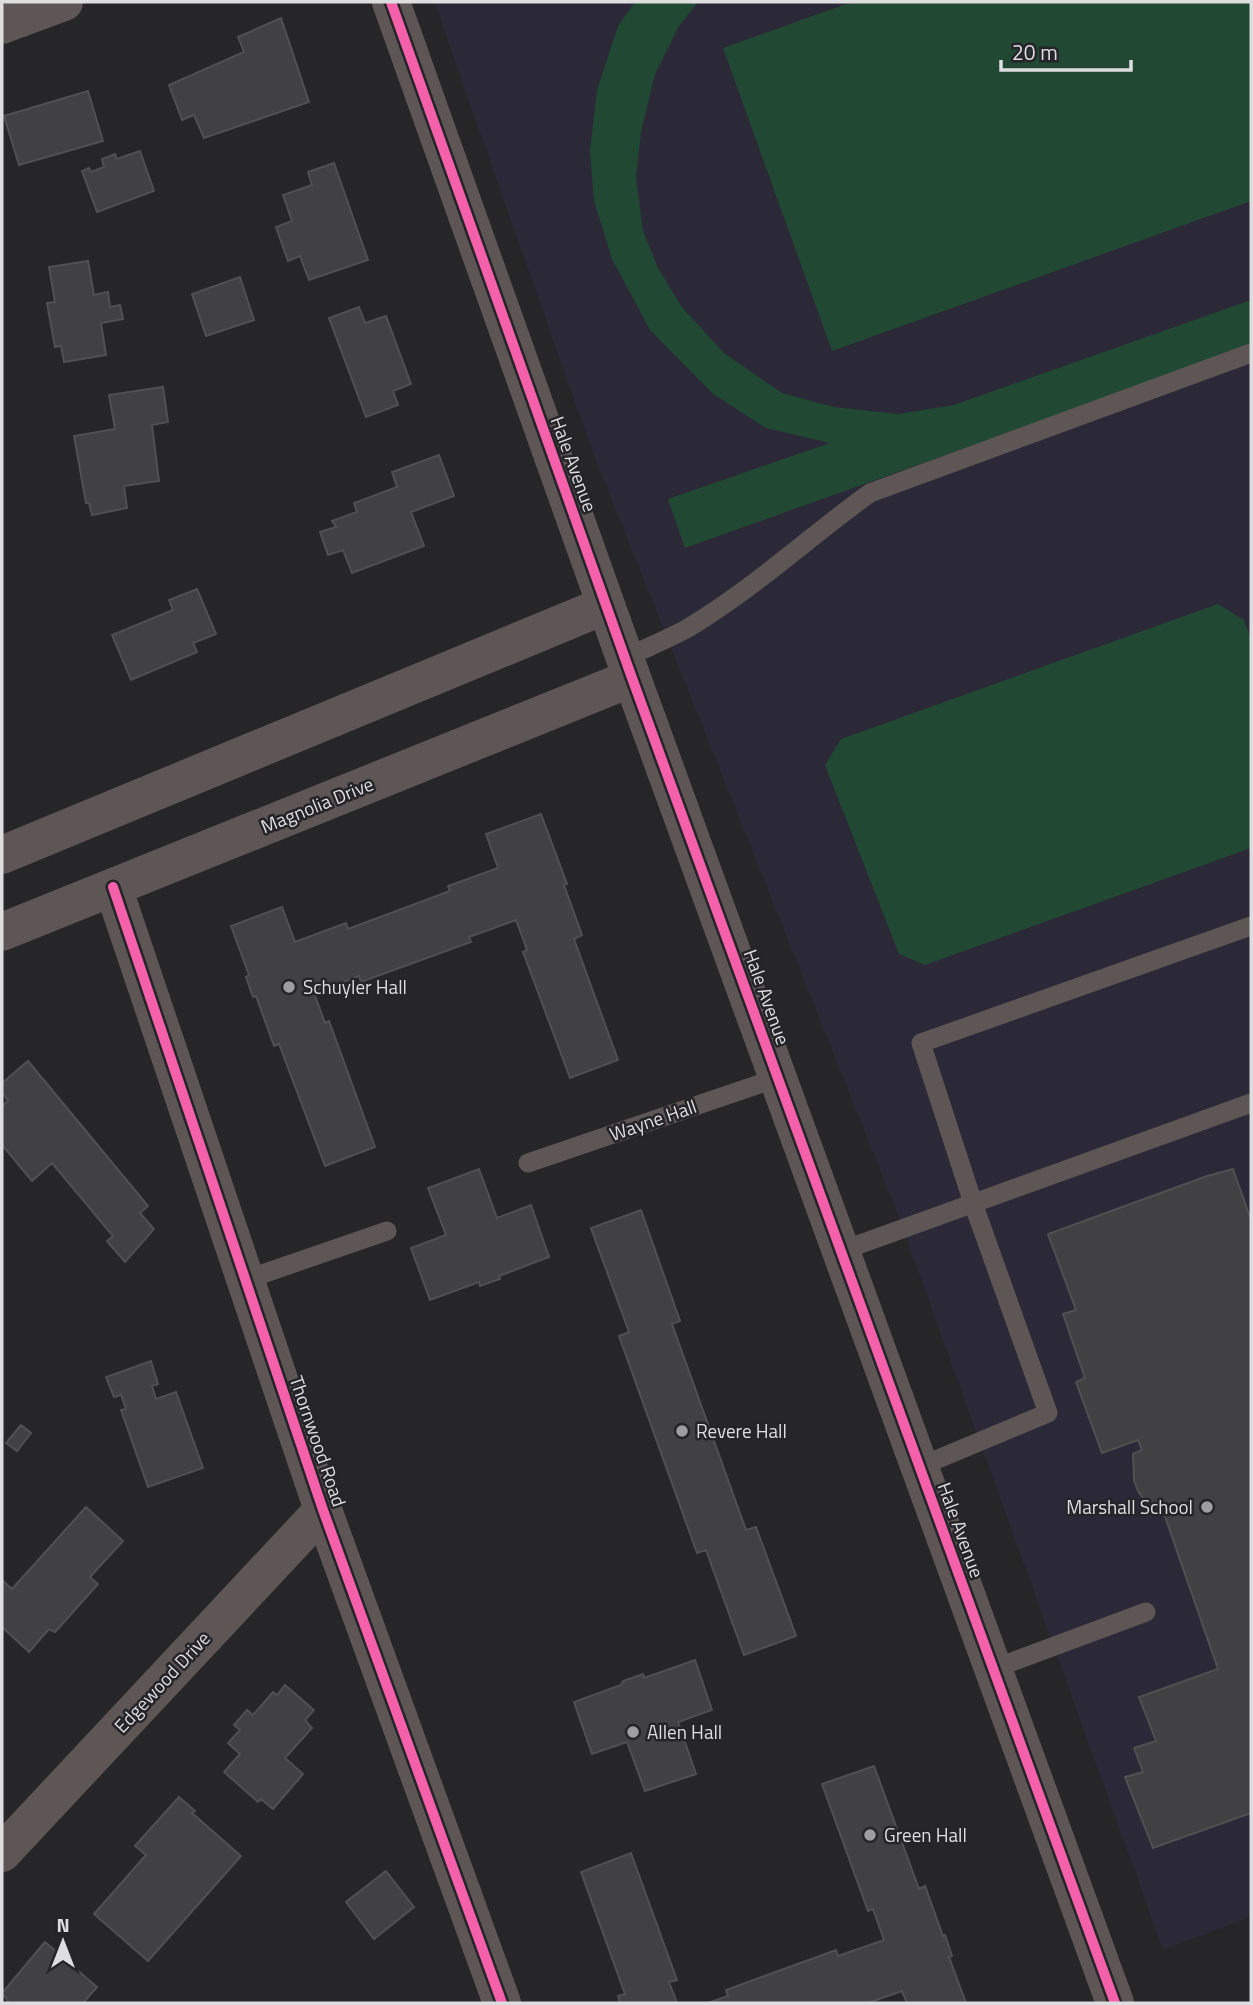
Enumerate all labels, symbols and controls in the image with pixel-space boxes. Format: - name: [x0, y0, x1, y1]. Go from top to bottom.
- scale bar: [1001, 28, 1130, 72]
- text: 20 m: [1012, 36, 1058, 68]
- street label: Hale Avenue: [544, 412, 605, 516]
- street label: Magnolia Drive: [256, 769, 378, 840]
- street label: Hale Avenue: [737, 945, 798, 1049]
- place label: Schuyler Hall: [303, 972, 407, 1001]
- marker: Schuyler Hall: [281, 979, 297, 995]
- street label: Wayne Hall: [605, 1091, 700, 1148]
- street label: Thornwood Road: [283, 1371, 354, 1510]
- place label: Revere Hall: [696, 1416, 787, 1445]
- marker: Revere Hall: [674, 1423, 690, 1439]
- street label: Hale Avenue: [931, 1478, 992, 1582]
- place label: Marshall School: [1066, 1492, 1193, 1521]
- marker: Marshall School: [1199, 1499, 1215, 1515]
- street label: Edgewood Drive: [107, 1624, 217, 1739]
- place label: Allen Hall: [647, 1717, 722, 1746]
- marker: Allen Hall: [625, 1724, 641, 1740]
- place label: Green Hall: [884, 1820, 967, 1849]
- marker: Green Hall: [862, 1827, 878, 1843]
- north arrow: [28, 1907, 98, 1977]
- text: N: [56, 1910, 70, 1939]

